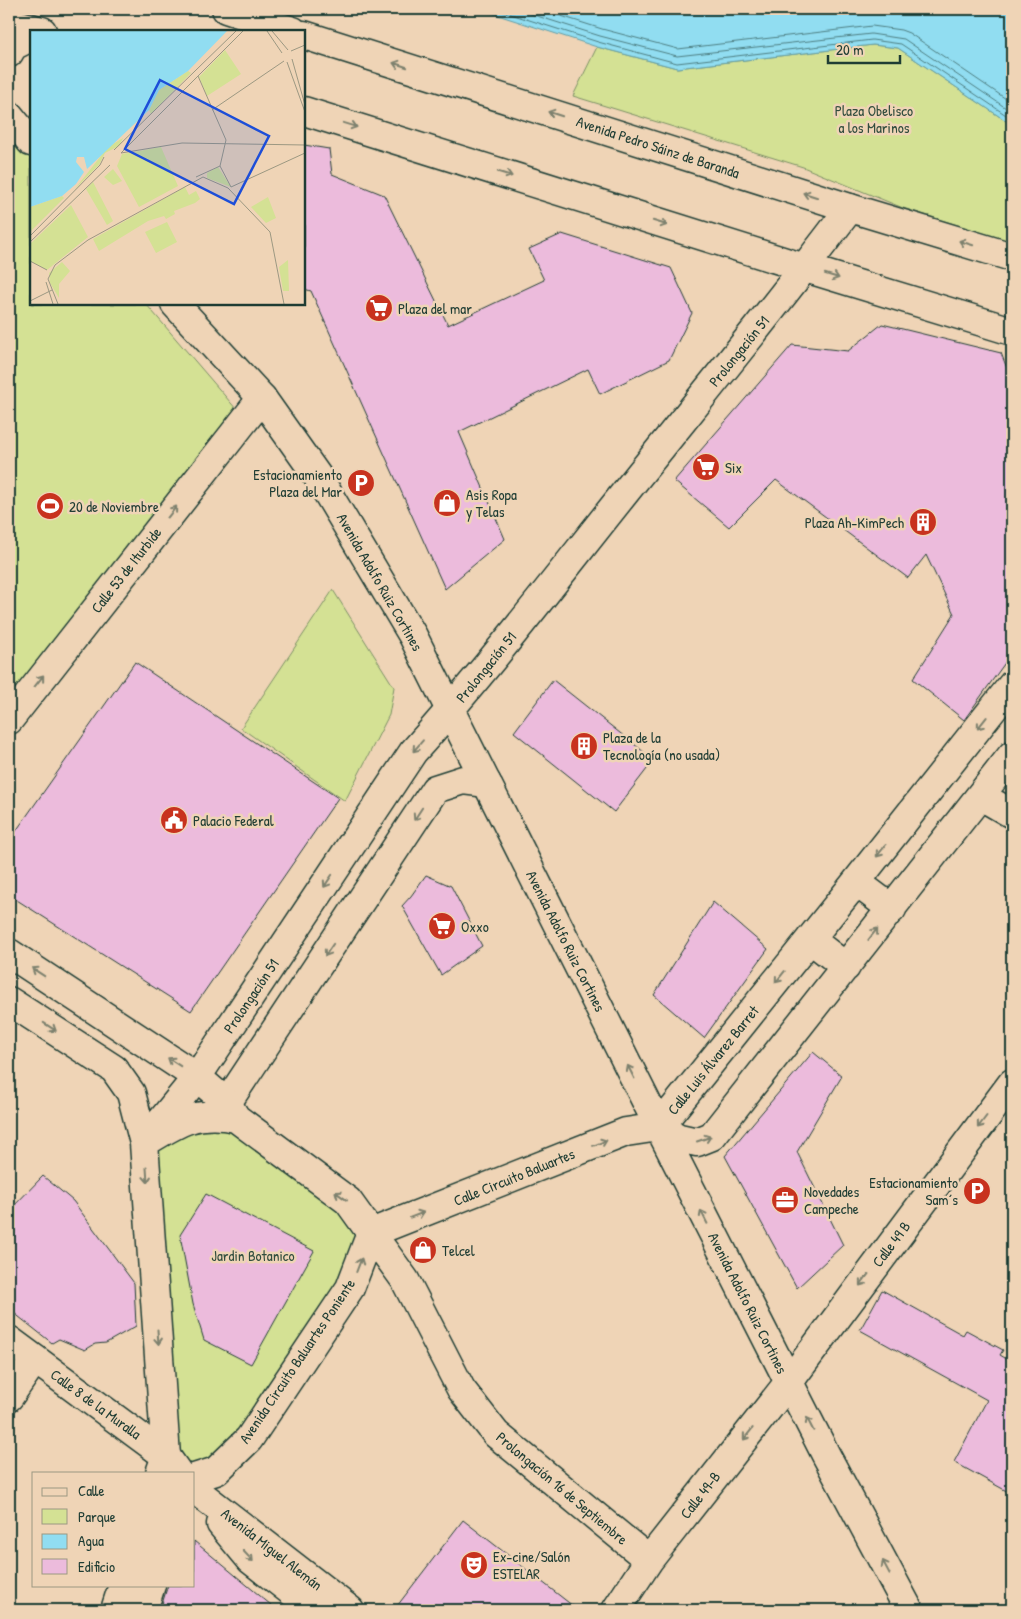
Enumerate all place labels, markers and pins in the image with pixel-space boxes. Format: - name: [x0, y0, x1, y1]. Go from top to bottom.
- supermarket icon: Plaza del mar: [364, 293, 394, 323]
- place label: Plaza del mar: [398, 298, 472, 319]
- supermarket icon: Six: [691, 452, 721, 482]
- place label: Six: [725, 457, 742, 478]
- place label: Estacionamiento Plaza del Mar: [253, 464, 342, 502]
- parking icon: Estacionamiento Plaza del Mar: [346, 468, 376, 498]
- place label: Asis Ropa y Telas: [466, 484, 517, 522]
- shop icon: Asis Ropa y Telas: [432, 488, 462, 518]
- sports icon: 20 de Noviembre: [35, 491, 65, 521]
- place label: 20 de Noviembre: [69, 496, 159, 517]
- building icon: Plaza Ah-KimPech: [908, 507, 938, 537]
- place label: Plaza Ah-KimPech: [805, 512, 904, 533]
- place label: Plaza de la Tecnología (no usada): [603, 727, 720, 765]
- building icon: Plaza de la Tecnología (no usada): [569, 731, 599, 761]
- public building icon: Palacio Federal: [159, 805, 189, 835]
- place label: Palacio Federal: [193, 810, 274, 831]
- supermarket icon: Oxxo: [427, 911, 457, 941]
- place label: Oxxo: [461, 916, 489, 937]
- place label: Estacionamiento Sam´s: [869, 1172, 958, 1210]
- parking icon: Estacionamiento Sam´s: [962, 1176, 992, 1206]
- place label: Novedades Campeche: [804, 1181, 860, 1219]
- office icon: Novedades Campeche: [770, 1185, 800, 1215]
- shop icon: Telcel: [408, 1235, 438, 1265]
- place label: Telcel: [442, 1240, 475, 1261]
- place label: Ex-cine/Salón ESTELAR: [493, 1546, 570, 1584]
- theatre icon: Ex-cine/Salón ESTELAR: [459, 1550, 489, 1580]

